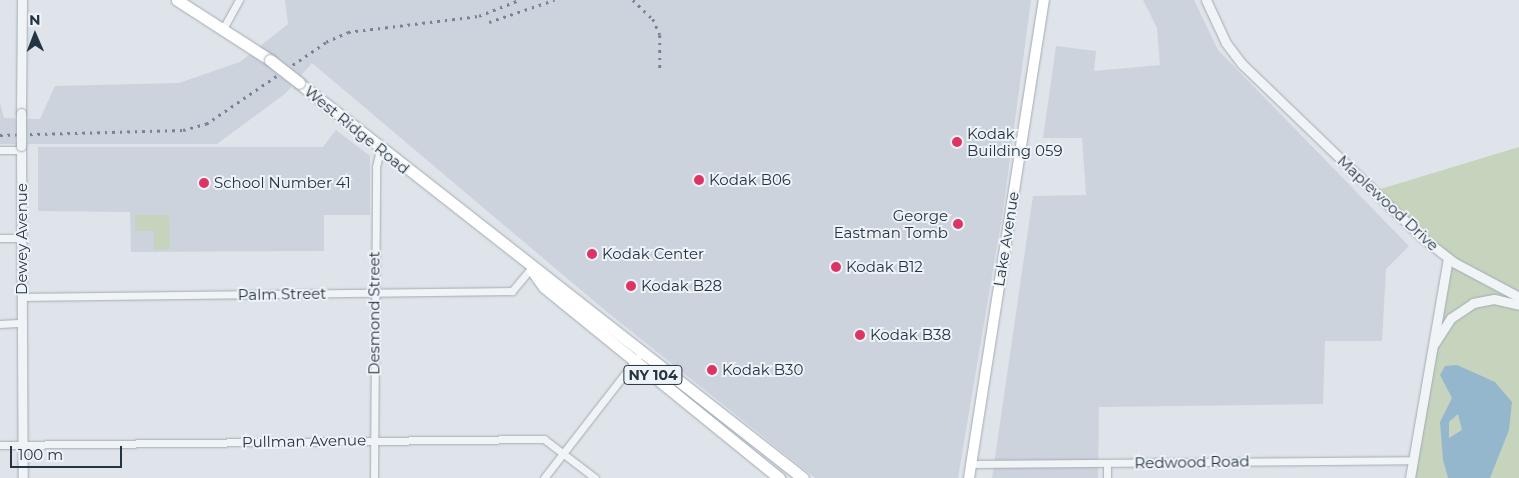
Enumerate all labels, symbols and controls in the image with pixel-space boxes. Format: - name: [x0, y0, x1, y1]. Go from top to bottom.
- north arrow: [10, 10, 60, 60]
- text: N: [29, 11, 41, 29]
- street label: West Ridge Road: [301, 82, 413, 178]
- place label: Kodak Building 059: [967, 124, 1063, 159]
- marker: Kodak Building 059: [951, 136, 963, 148]
- street label: Maplewood Drive: [1334, 152, 1442, 254]
- place label: Kodak B06: [709, 171, 791, 189]
- place label: School Number 41: [214, 174, 351, 192]
- marker: Kodak B06: [693, 174, 705, 186]
- marker: School Number 41: [198, 177, 210, 189]
- street label: Dewey Avenue: [13, 183, 31, 295]
- street label: Lake Avenue: [990, 190, 1022, 288]
- place label: George Eastman Tomb: [834, 206, 948, 241]
- marker: George Eastman Tomb: [952, 218, 964, 230]
- place label: Kodak Center: [602, 245, 704, 263]
- marker: Kodak Center: [586, 248, 598, 260]
- street label: Desmond Street: [365, 251, 383, 375]
- place label: Kodak B12: [846, 258, 923, 276]
- marker: Kodak B12: [830, 261, 842, 273]
- place label: Kodak B28: [641, 277, 722, 295]
- marker: Kodak B28: [625, 280, 637, 292]
- street label: Palm Street: [238, 284, 326, 304]
- place label: Kodak B38: [870, 326, 951, 344]
- marker: Kodak B38: [854, 329, 866, 341]
- place label: Kodak B30: [722, 361, 803, 379]
- road number: NY 104: [623, 364, 683, 386]
- marker: Kodak B30: [706, 364, 718, 376]
- street label: Pullman Avenue: [242, 431, 366, 451]
- scale bar: [12, 436, 125, 468]
- text: 100 m: [18, 445, 63, 464]
- street label: Redwood Road: [1134, 452, 1250, 472]

